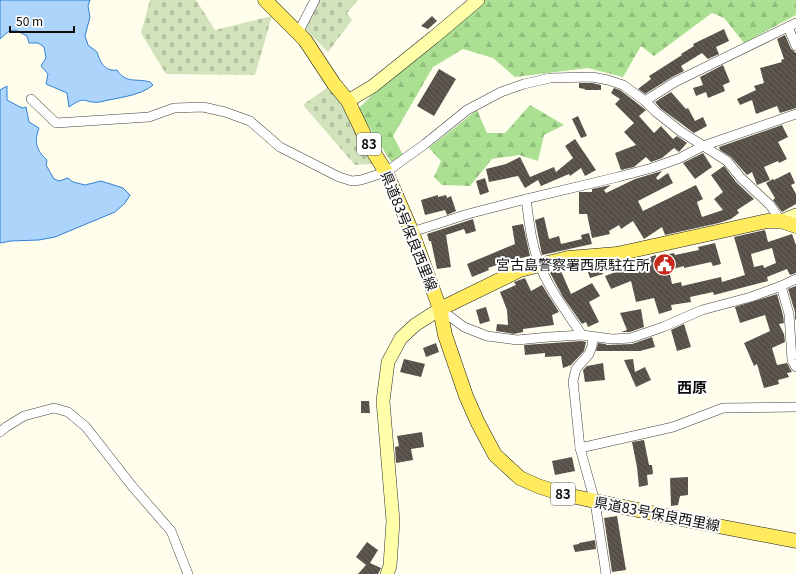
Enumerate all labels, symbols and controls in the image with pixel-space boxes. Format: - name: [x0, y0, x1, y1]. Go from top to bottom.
- scale bar: [10, 8, 74, 34]
- text: 50 m: [16, 12, 43, 29]
- road number: 83: [357, 133, 381, 155]
- street label: 県道83号保良西里線: [377, 168, 443, 294]
- public building icon: 宮古島警察署西原駐在所: [652, 252, 678, 278]
- place label: 宮古島警察署西原駐在所: [496, 254, 650, 274]
- district label: 西原: [677, 376, 707, 397]
- road number: 83: [551, 483, 575, 505]
- street label: 県道83号保良西里線: [593, 491, 722, 535]

